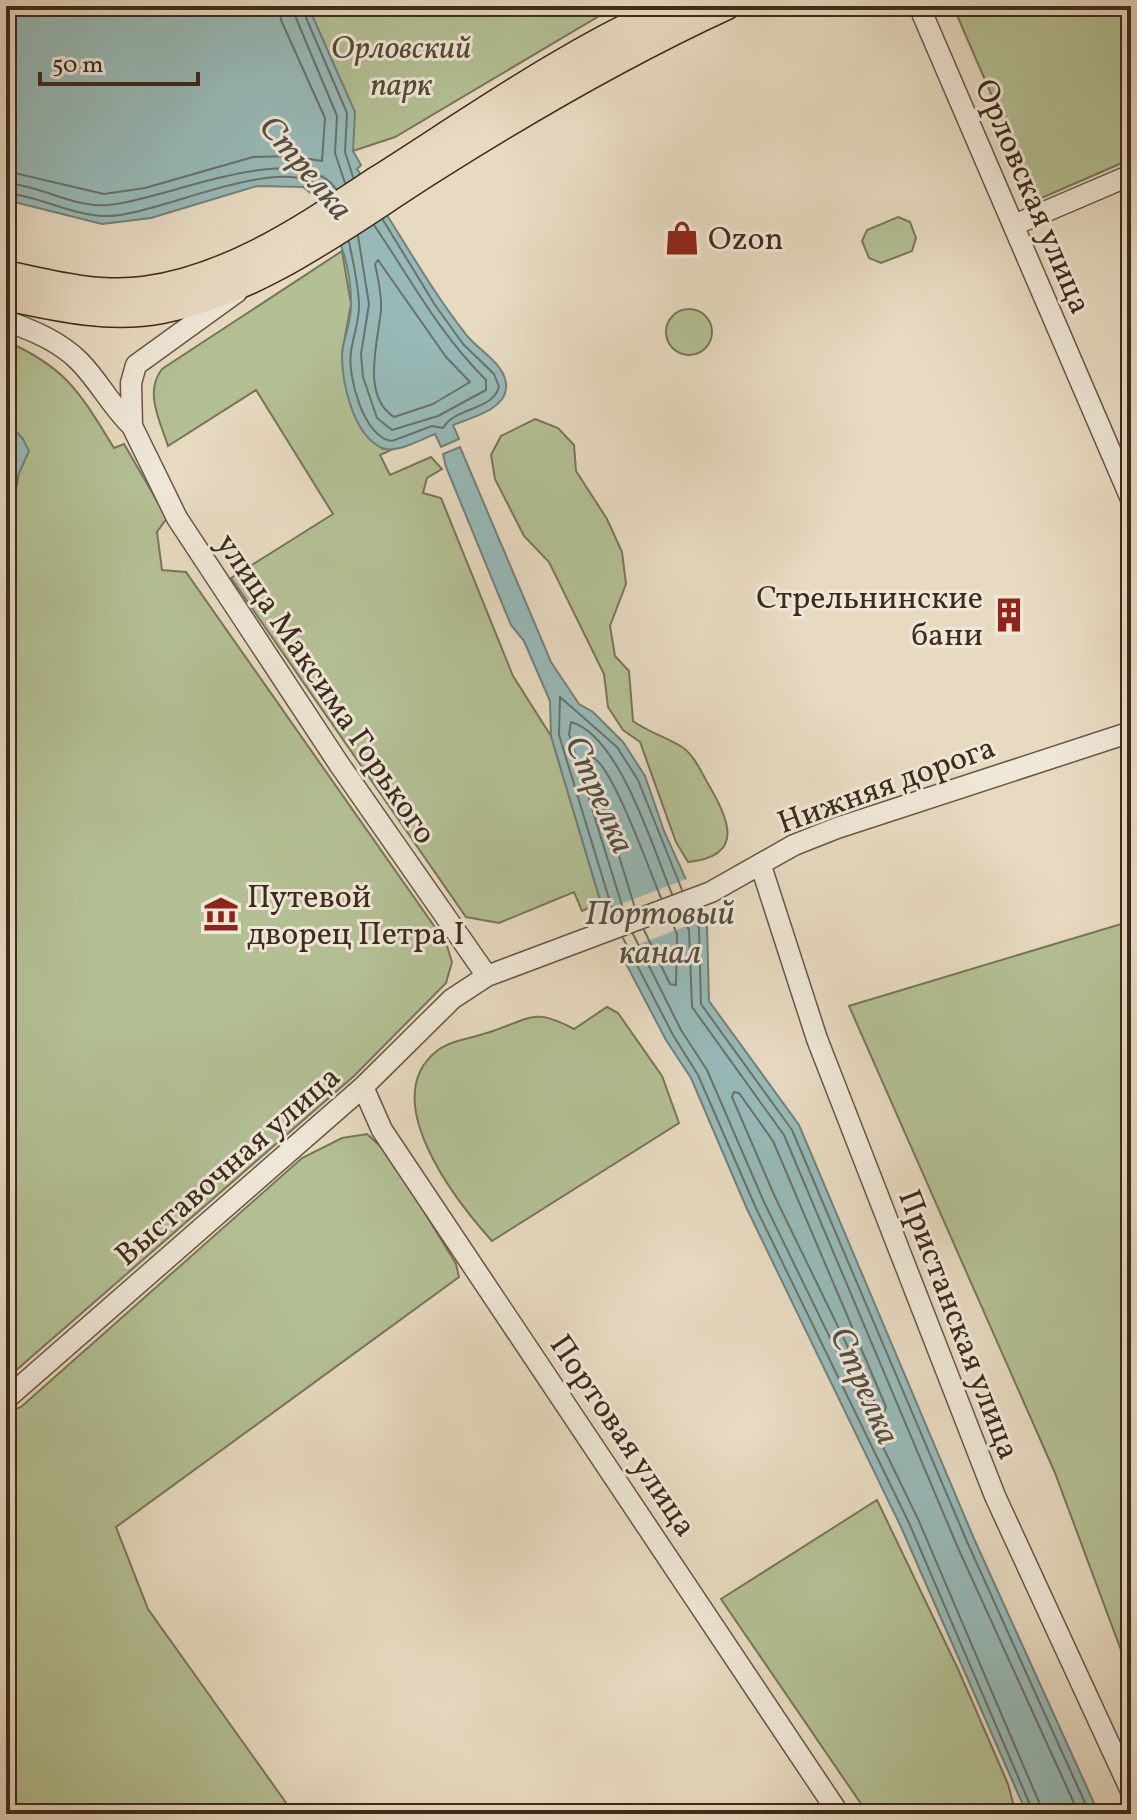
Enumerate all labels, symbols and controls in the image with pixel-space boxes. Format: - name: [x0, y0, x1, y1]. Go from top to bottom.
- park label: Орловский парк: [331, 28, 471, 109]
- scale bar: [40, 36, 198, 86]
- text: 50 m: [52, 49, 104, 83]
- street label: Орловская улица: [962, 73, 1101, 321]
- water label: Стрелка: [246, 106, 362, 232]
- shop icon: Ozon: [663, 219, 701, 257]
- place label: Ozon: [708, 219, 784, 263]
- street label: улица Максима Горького: [204, 525, 445, 854]
- place label: Стрельнинские бани: [756, 578, 983, 659]
- building icon: Стрельнинские бани: [990, 596, 1028, 634]
- street label: Нижняя дорога: [772, 727, 1002, 847]
- water label: Стрелка: [551, 729, 645, 862]
- place label: Путевой дворец Петра I: [247, 877, 465, 958]
- water label: Портовый канал: [585, 892, 735, 978]
- museum icon: Путевой дворец Петра I: [202, 895, 240, 933]
- street label: Выставочная улица: [107, 1057, 351, 1278]
- street label: Пристанская улица: [885, 1184, 1029, 1466]
- water label: Стрелка: [816, 1320, 910, 1453]
- street label: Портовая улица: [537, 1327, 706, 1547]

